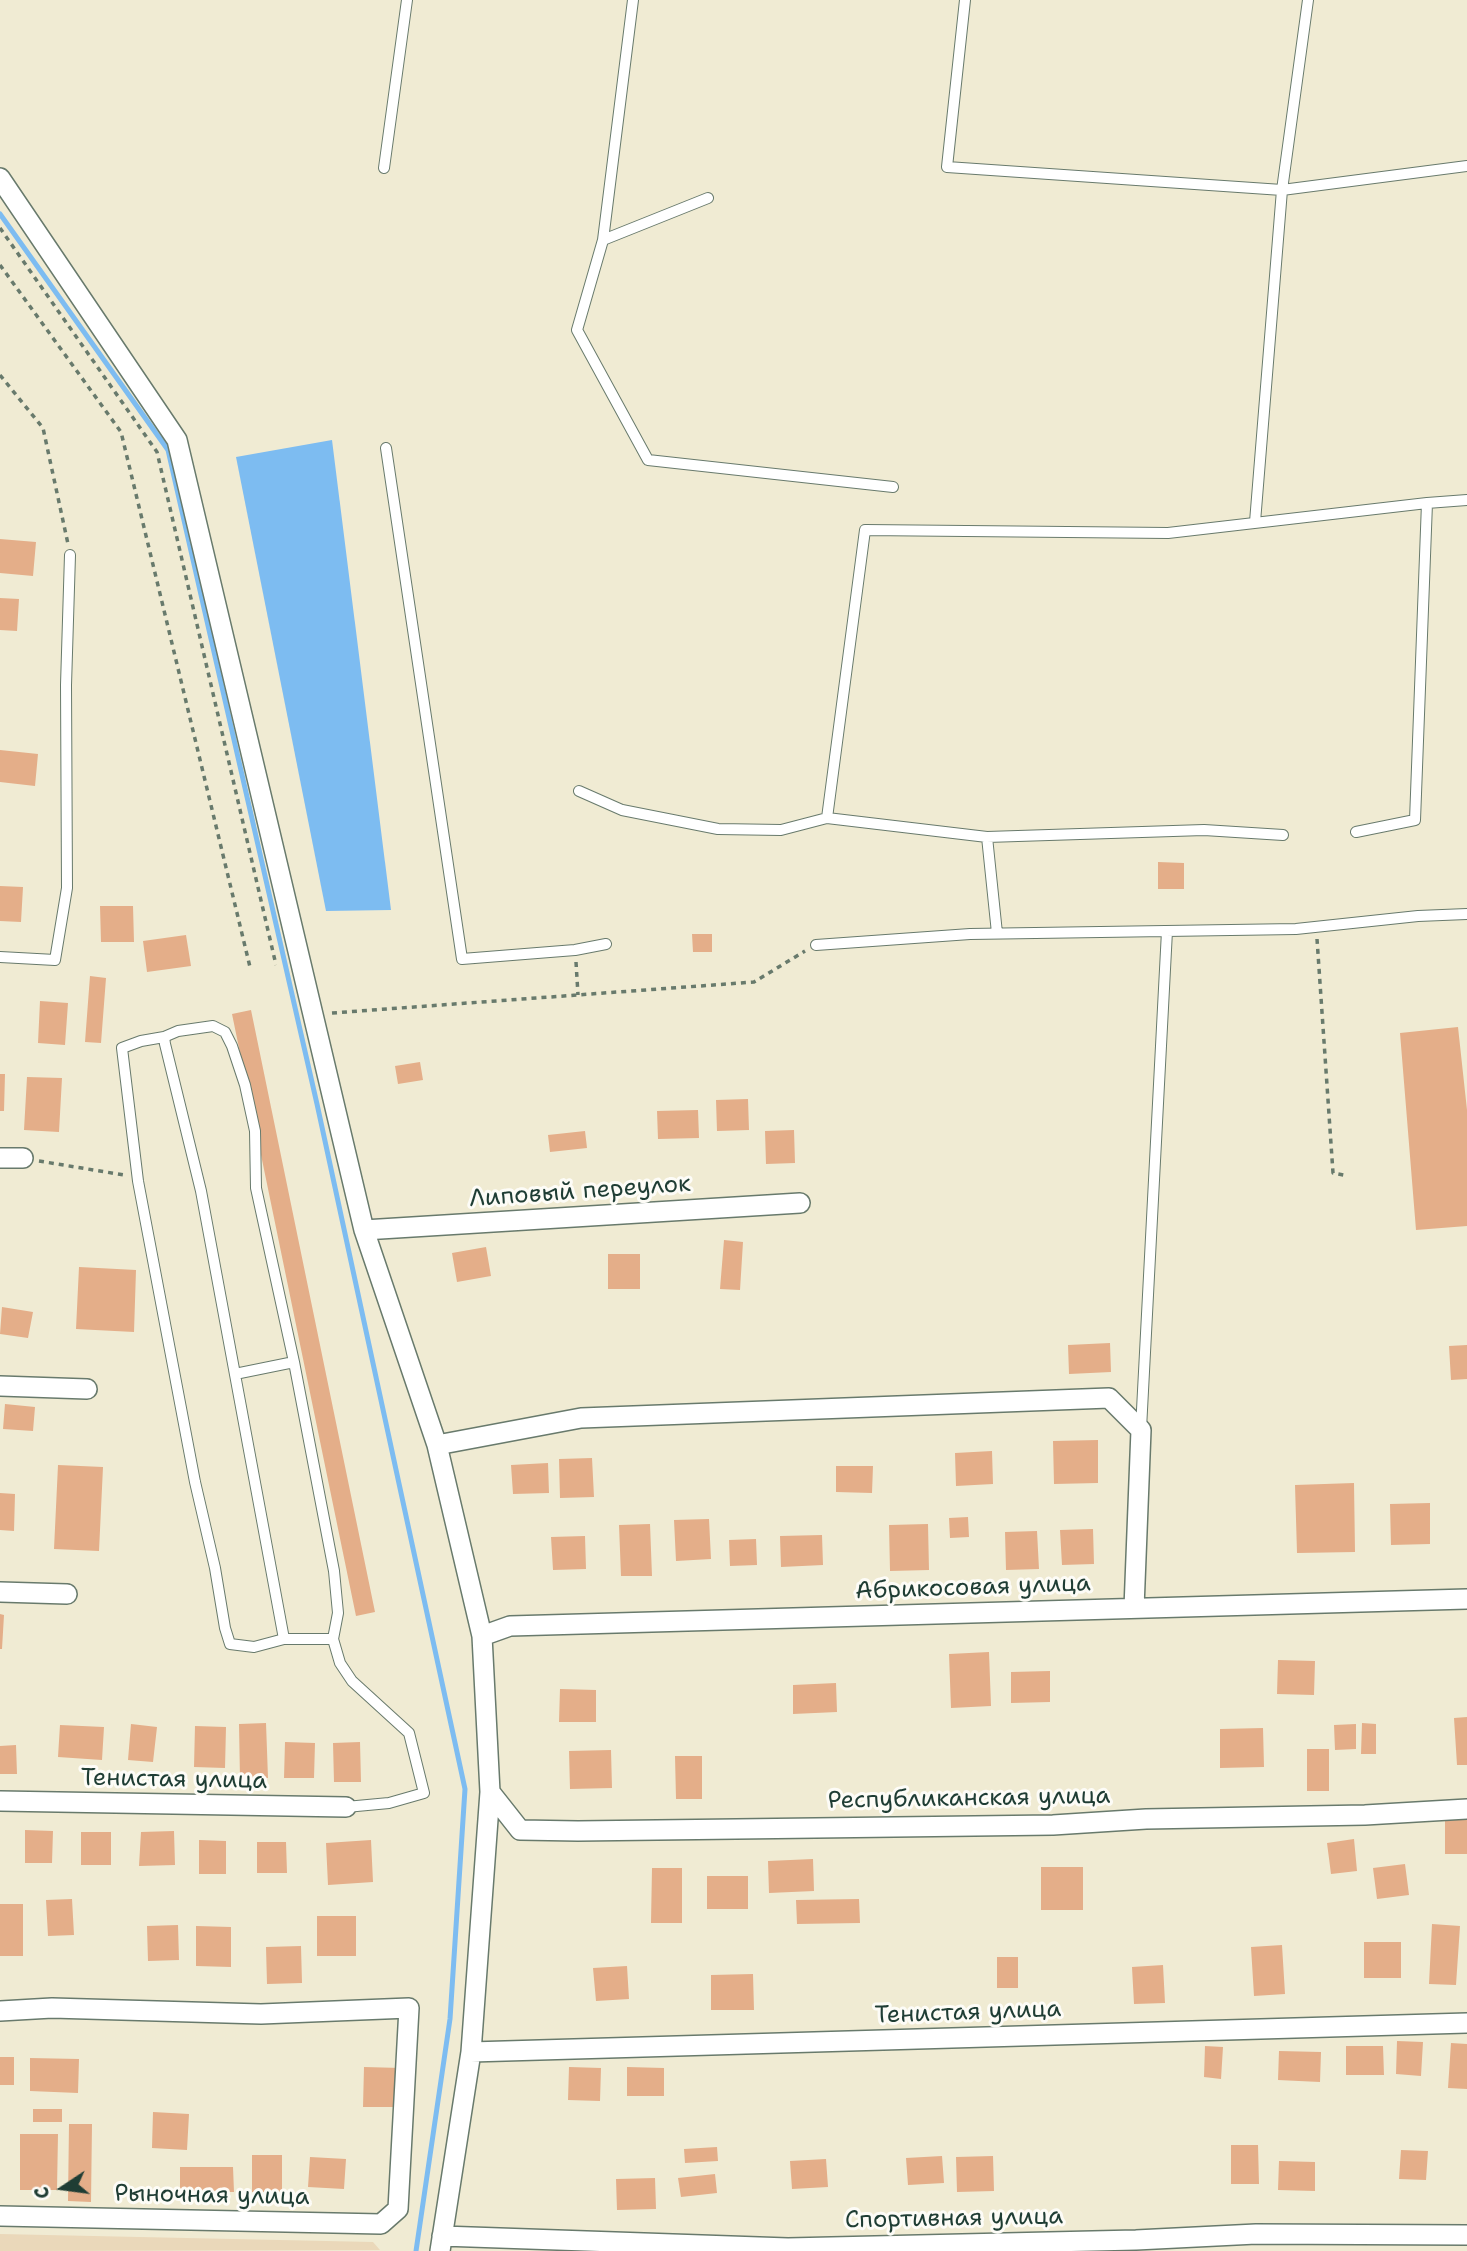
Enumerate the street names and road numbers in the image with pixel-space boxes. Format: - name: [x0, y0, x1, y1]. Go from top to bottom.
- street label: Липовый переулок: [468, 1170, 692, 1214]
- street label: Абрикосовая улица: [855, 1569, 1091, 1607]
- street label: Тенистая улица: [81, 1764, 267, 1796]
- street label: Республиканская улица: [827, 1782, 1111, 1816]
- street label: Тенистая улица: [874, 1995, 1062, 2031]
- street label: Рыночная улица: [114, 2180, 310, 2212]
- street label: Спортивная улица: [845, 2203, 1063, 2235]

